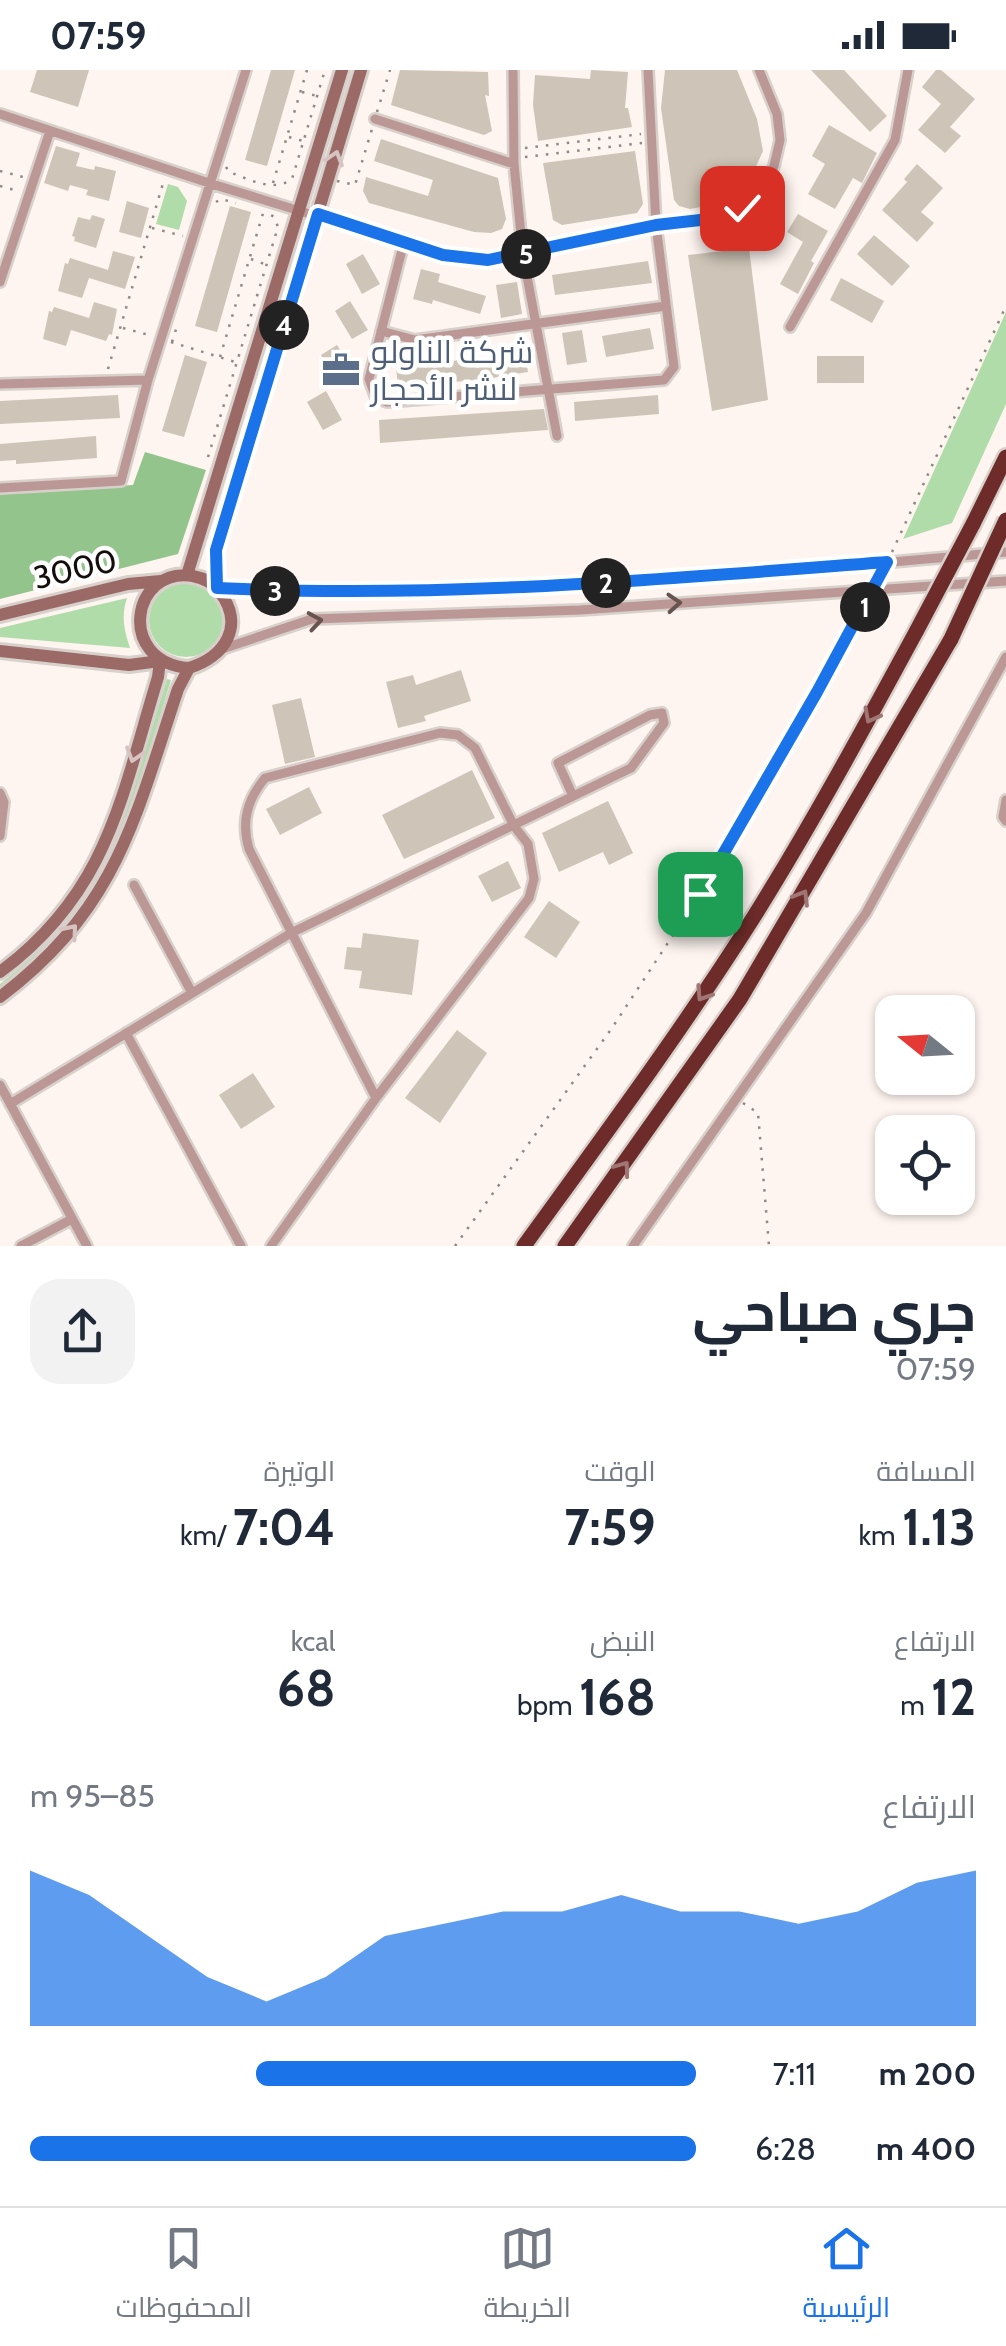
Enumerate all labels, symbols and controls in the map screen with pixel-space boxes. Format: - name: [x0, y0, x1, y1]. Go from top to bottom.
- text: 07:59: [50, 12, 146, 59]
- one-way arrow: [323, 150, 344, 167]
- pin: [700, 166, 785, 251]
- icon: check: [715, 181, 770, 236]
- pin: 5: [501, 229, 551, 279]
- text: 5: [518, 237, 534, 271]
- pin: 4: [259, 300, 309, 350]
- text: 4: [275, 308, 293, 342]
- place label: شركة الناولو لنشر الأحجار: [369, 332, 533, 408]
- office icon: شركة الناولو لنشر الأحجار: [320, 349, 362, 391]
- street label: 3000: [29, 540, 120, 597]
- pin: 2: [581, 558, 631, 608]
- pin: 3: [250, 566, 300, 616]
- text: 2: [599, 566, 613, 600]
- text: 3: [267, 574, 283, 608]
- pin: 1: [840, 582, 890, 632]
- text: 1: [860, 590, 870, 624]
- one-way arrow: [667, 593, 683, 614]
- one-way arrow: [307, 611, 323, 632]
- one-way arrow: [864, 705, 883, 724]
- one-way arrow: [126, 745, 146, 762]
- pin: [658, 852, 743, 937]
- icon: arrive: [673, 867, 728, 922]
- one-way arrow: [790, 890, 809, 908]
- one-way arrow: [59, 925, 77, 943]
- one-way arrow: [696, 983, 715, 1001]
- north arrow: [875, 995, 975, 1095]
- map controls: [875, 995, 975, 1215]
- button: locate: [875, 1115, 975, 1215]
- one-way arrow: [610, 1160, 629, 1179]
- text: جري صباحي: [693, 1278, 976, 1345]
- button: share: [30, 1279, 135, 1384]
- text: 07:59: [896, 1349, 976, 1388]
- text: الوتيرة: [263, 1454, 335, 1488]
- text: الوقت: [584, 1454, 656, 1488]
- text: المسافة: [876, 1454, 976, 1488]
- text: 7:04: [232, 1497, 335, 1558]
- text: 7:59: [564, 1497, 656, 1558]
- text: 1.13: [902, 1497, 976, 1558]
- text: /km: [180, 1518, 232, 1552]
- text: km: [859, 1518, 902, 1552]
- text: kcal: [291, 1624, 335, 1658]
- text: النبض: [590, 1624, 656, 1658]
- text: الارتفاع: [894, 1624, 976, 1658]
- text: 68: [277, 1658, 335, 1719]
- text: 168: [579, 1667, 656, 1728]
- text: 12: [931, 1667, 976, 1728]
- text: bpm: [517, 1688, 579, 1722]
- text: m: [900, 1688, 931, 1722]
- text: 85–95 m: [30, 1776, 155, 1815]
- text: الارتفاع: [882, 1787, 976, 1826]
- text: 7:11: [772, 2054, 816, 2093]
- text: 200 m: [879, 2054, 976, 2093]
- text: 6:28: [755, 2129, 816, 2168]
- text: 400 m: [876, 2129, 976, 2168]
- tab: المحفوظات: [116, 2221, 252, 2333]
- tab: الخريطة: [484, 2221, 571, 2333]
- tab: الرئيسية: [802, 2221, 890, 2333]

